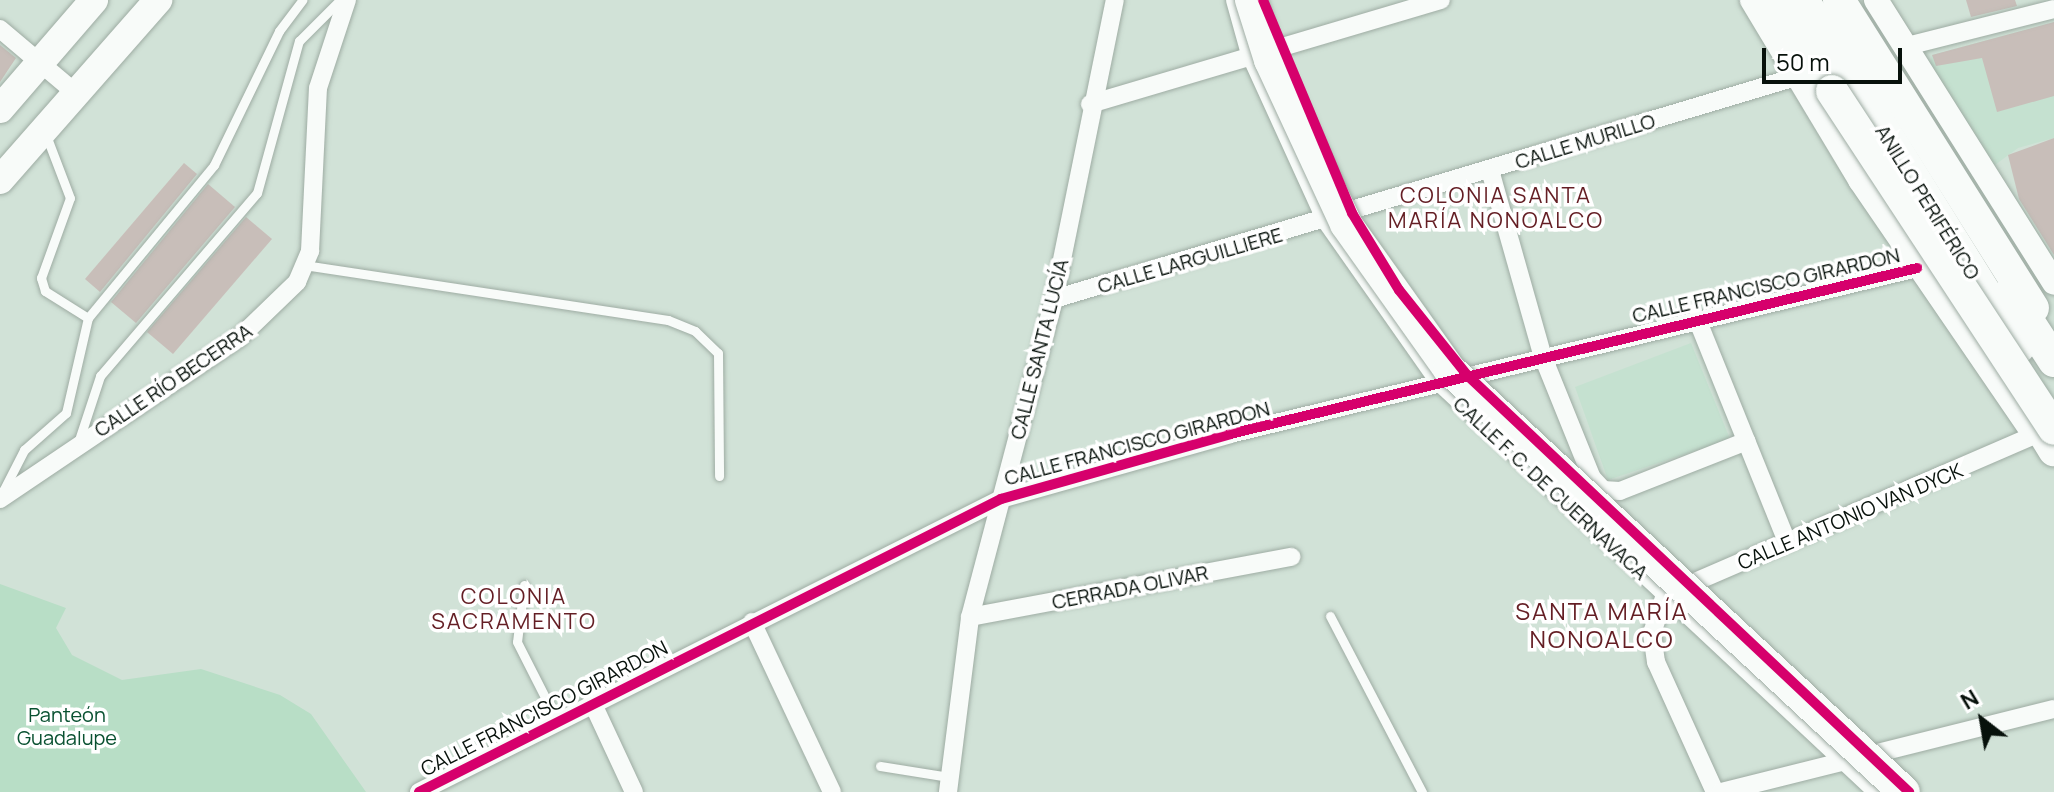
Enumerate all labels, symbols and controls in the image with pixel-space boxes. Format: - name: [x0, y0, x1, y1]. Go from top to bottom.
- scale bar: [1766, 32, 1906, 82]
- text: 50 m: [1776, 45, 1830, 78]
- street label: CALLE MURILLO: [1512, 108, 1658, 174]
- street label: ANILLO PERIFÉRICO: [1871, 120, 1985, 284]
- district label: COLONIA SANTA MARÍA NONOALCO: [1388, 182, 1604, 234]
- street label: CALLE LARGUILLIERE: [1095, 222, 1285, 298]
- street label: CALLE FRANCISCO GIRARDON: [1630, 243, 1902, 327]
- street label: CALLE SANTA LUCÍA: [1005, 256, 1073, 442]
- street label: CALLE RÍO BECERRA: [90, 318, 256, 442]
- street label: CALLE F. C. DE CUERNAVACA: [1449, 391, 1653, 585]
- street label: CALLE FRANCISCO GIRARDON: [1002, 396, 1272, 490]
- street label: CALLE ANTONIO VAN DYCK: [1734, 458, 1966, 574]
- street label: CERRADA OLIVAR: [1050, 560, 1210, 614]
- district label: COLONIA SACRAMENTO: [431, 583, 597, 634]
- district label: SANTA MARÍA NONOALCO: [1515, 597, 1689, 653]
- street label: CALLE FRANCISCO GIRARDON: [417, 635, 671, 781]
- north arrow: [1942, 680, 2022, 760]
- text: N: [1955, 683, 1984, 716]
- park label: Panteón Guadalupe: [17, 702, 117, 749]

